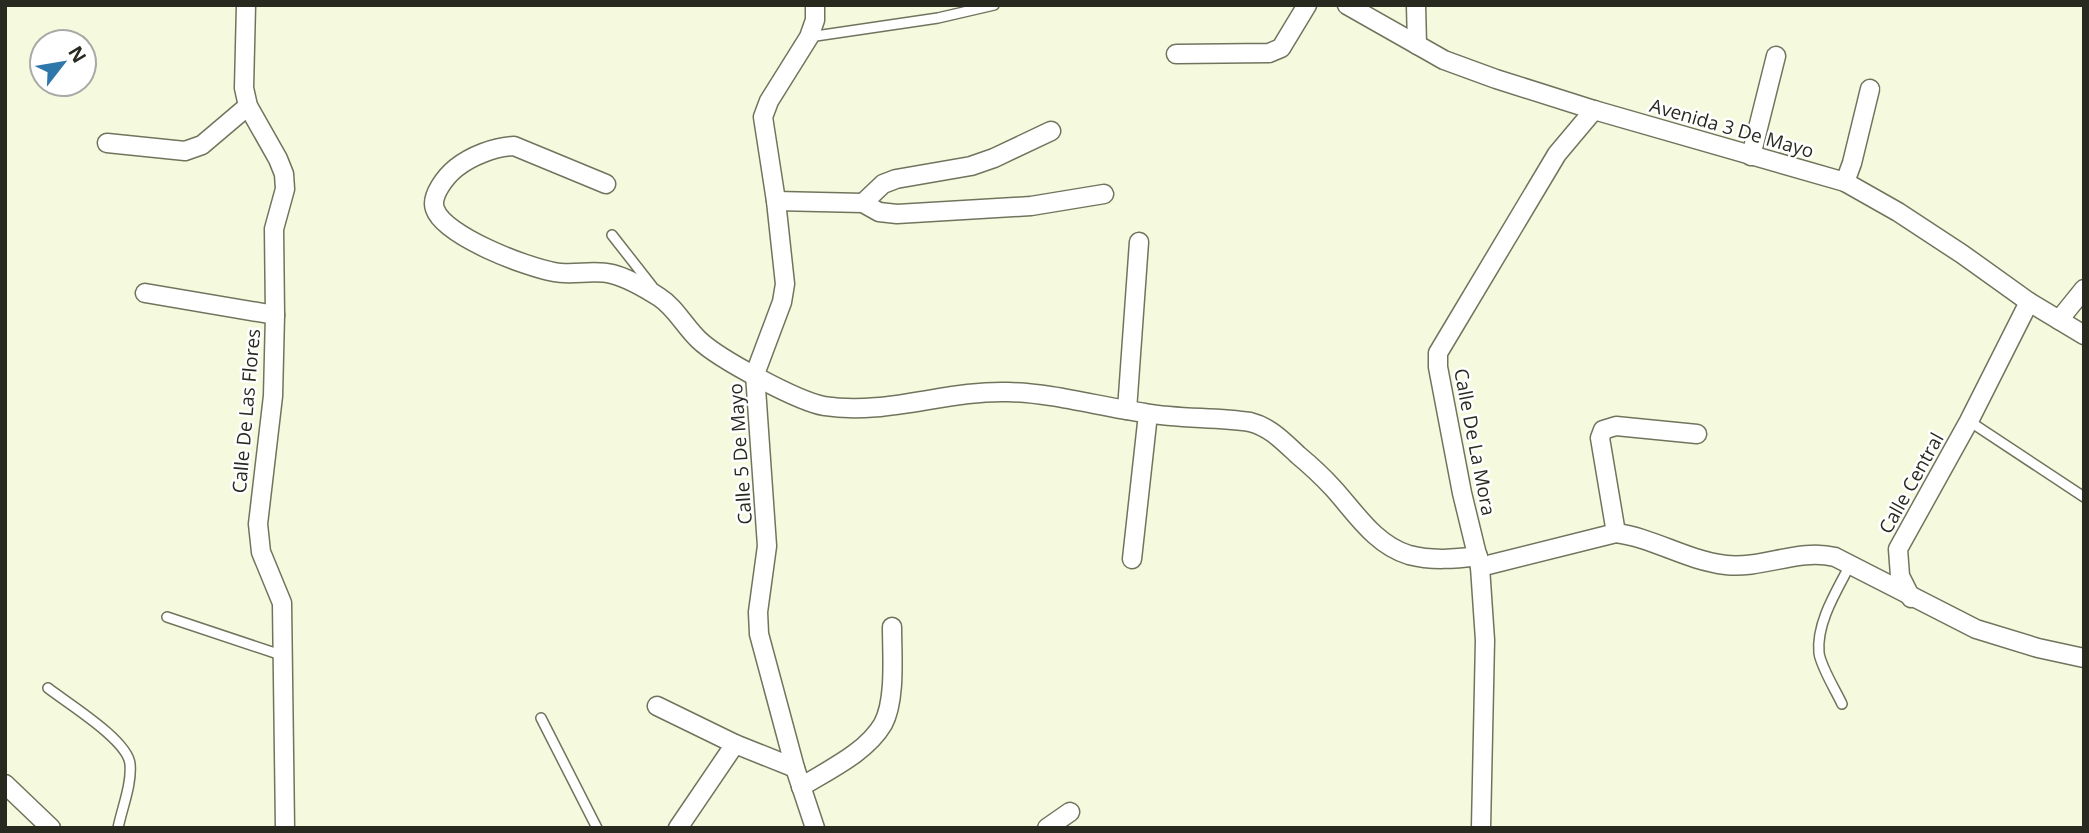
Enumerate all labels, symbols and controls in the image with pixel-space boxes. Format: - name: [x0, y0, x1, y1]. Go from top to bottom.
- north arrow: [28, 28, 98, 98]
- text: N: [62, 41, 93, 68]
- street label: Avenida 3 De Mayo: [1647, 92, 1817, 164]
- street label: Calle De Las Flores: [226, 328, 266, 494]
- street label: Calle De La Mora: [1448, 366, 1502, 518]
- street label: Calle 5 De Mayo: [722, 383, 758, 525]
- street label: Calle Central: [1873, 428, 1949, 538]

